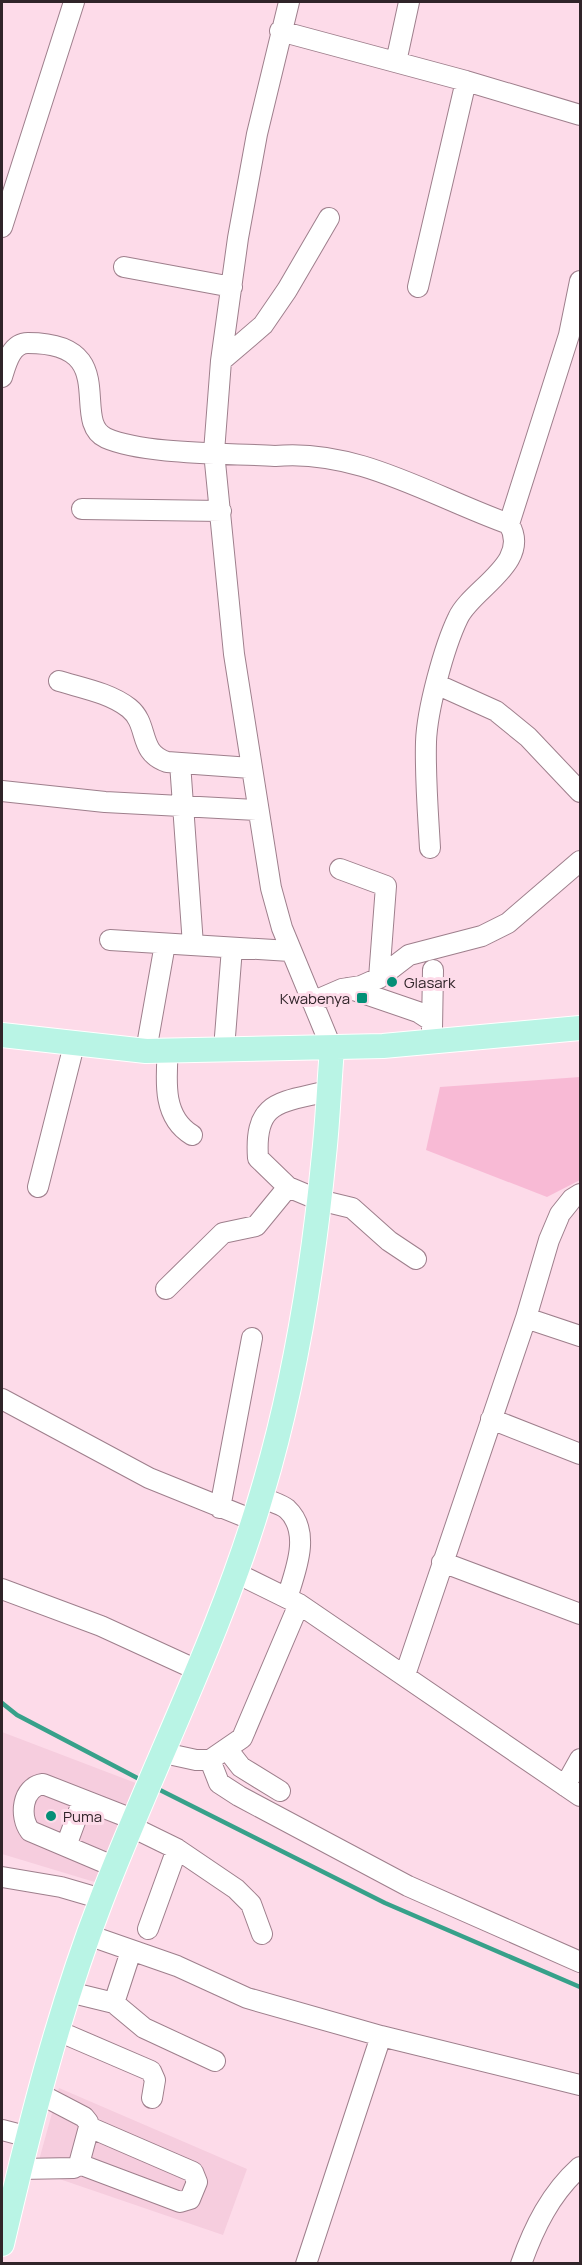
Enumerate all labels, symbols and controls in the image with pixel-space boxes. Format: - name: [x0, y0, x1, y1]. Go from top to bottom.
- place label: Glasark: [404, 972, 456, 993]
- marker: Glasark: [385, 975, 399, 989]
- place label: Kwabenya: [280, 988, 350, 1009]
- marker: Kwabenya: [355, 991, 369, 1005]
- place label: Puma: [63, 1806, 102, 1827]
- marker: Puma: [44, 1809, 58, 1823]

